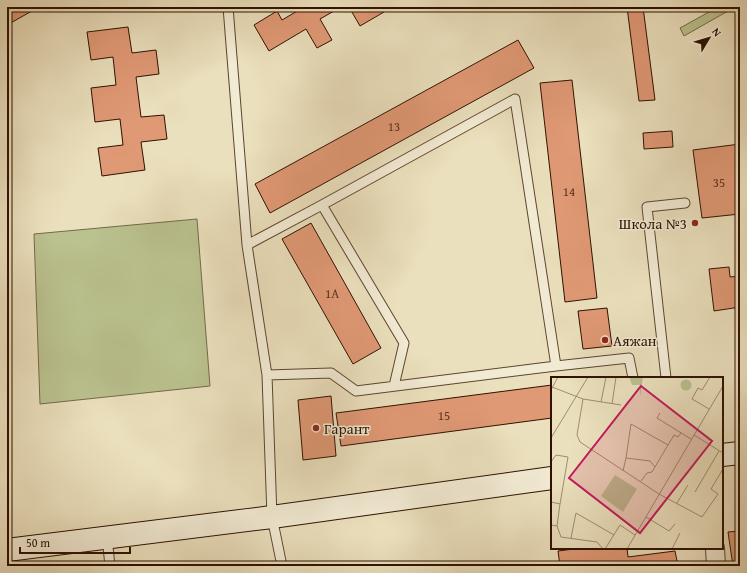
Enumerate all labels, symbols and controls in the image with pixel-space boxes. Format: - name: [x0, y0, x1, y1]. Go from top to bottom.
- north arrow: [689, 18, 729, 58]
- text: N: [708, 24, 726, 40]
- house number: 13: [388, 117, 400, 136]
- house number: 35: [713, 173, 725, 192]
- house number: 14: [563, 182, 575, 201]
- place label: Школа №3: [619, 213, 687, 234]
- marker: Школа №3: [690, 218, 700, 228]
- house number: 1А: [325, 284, 339, 303]
- place label: Аяжан: [613, 330, 657, 351]
- marker: Аяжан: [600, 335, 610, 345]
- inset map: [551, 377, 723, 549]
- house number: 15: [438, 406, 450, 425]
- place label: Гарант: [324, 418, 370, 439]
- marker: Гарант: [311, 423, 321, 433]
- scale bar: [20, 529, 130, 555]
- text: 50 m: [26, 534, 50, 551]

